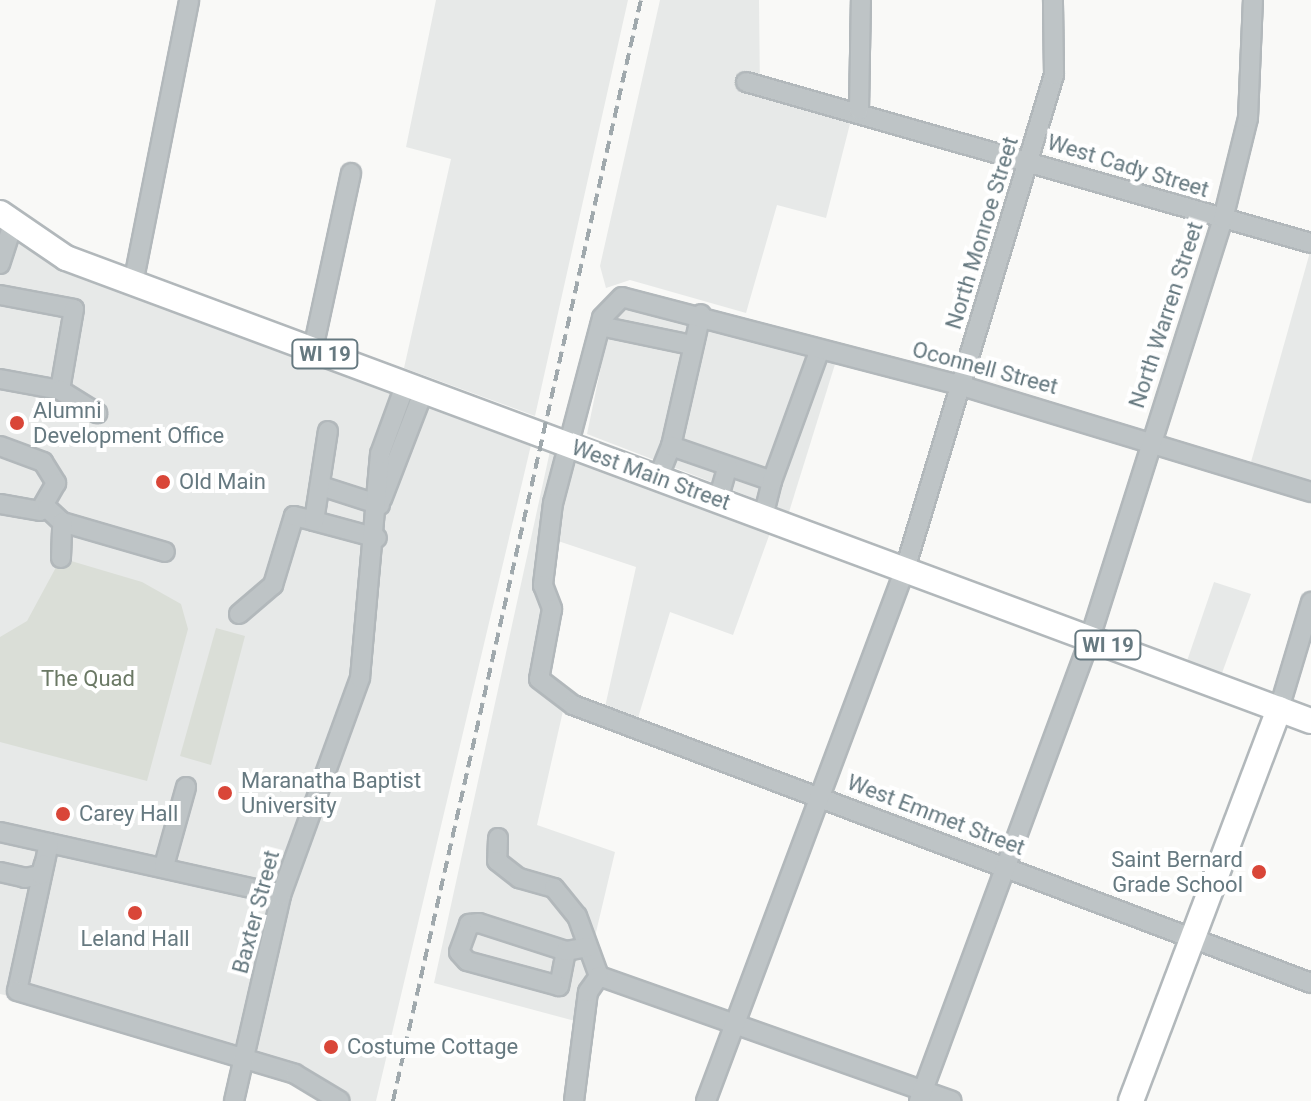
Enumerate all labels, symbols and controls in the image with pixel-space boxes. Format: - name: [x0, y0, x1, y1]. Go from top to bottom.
- street label: West Cady Street: [1044, 129, 1212, 203]
- street label: North Monroe Street: [940, 134, 1024, 332]
- street label: North Warren Street: [1123, 219, 1209, 411]
- street label: Oconnell Street: [909, 336, 1061, 400]
- road number: WI 19: [291, 338, 359, 370]
- place label: Alumni Development Office: [33, 397, 224, 448]
- marker: Alumni Development Office: [8, 414, 26, 432]
- street label: West Main Street: [568, 434, 734, 516]
- place label: Old Main: [179, 469, 266, 495]
- marker: Old Main: [154, 473, 172, 491]
- road number: WI 19: [1074, 629, 1142, 661]
- park label: The Quad: [41, 666, 135, 692]
- place label: Maranatha Baptist University: [241, 767, 421, 818]
- street label: West Emmet Street: [843, 769, 1029, 861]
- marker: Maranatha Baptist University: [216, 784, 234, 802]
- place label: Carey Hall: [79, 801, 178, 827]
- marker: Carey Hall: [54, 805, 72, 823]
- place label: Saint Bernard Grade School: [1111, 846, 1243, 898]
- street label: Baxter Street: [227, 848, 285, 976]
- marker: Saint Bernard Grade School: [1250, 863, 1268, 881]
- marker: Leland Hall: [126, 904, 144, 922]
- place label: Leland Hall: [80, 926, 190, 952]
- place label: Costume Cottage: [347, 1034, 518, 1060]
- marker: Costume Cottage: [322, 1038, 340, 1056]

